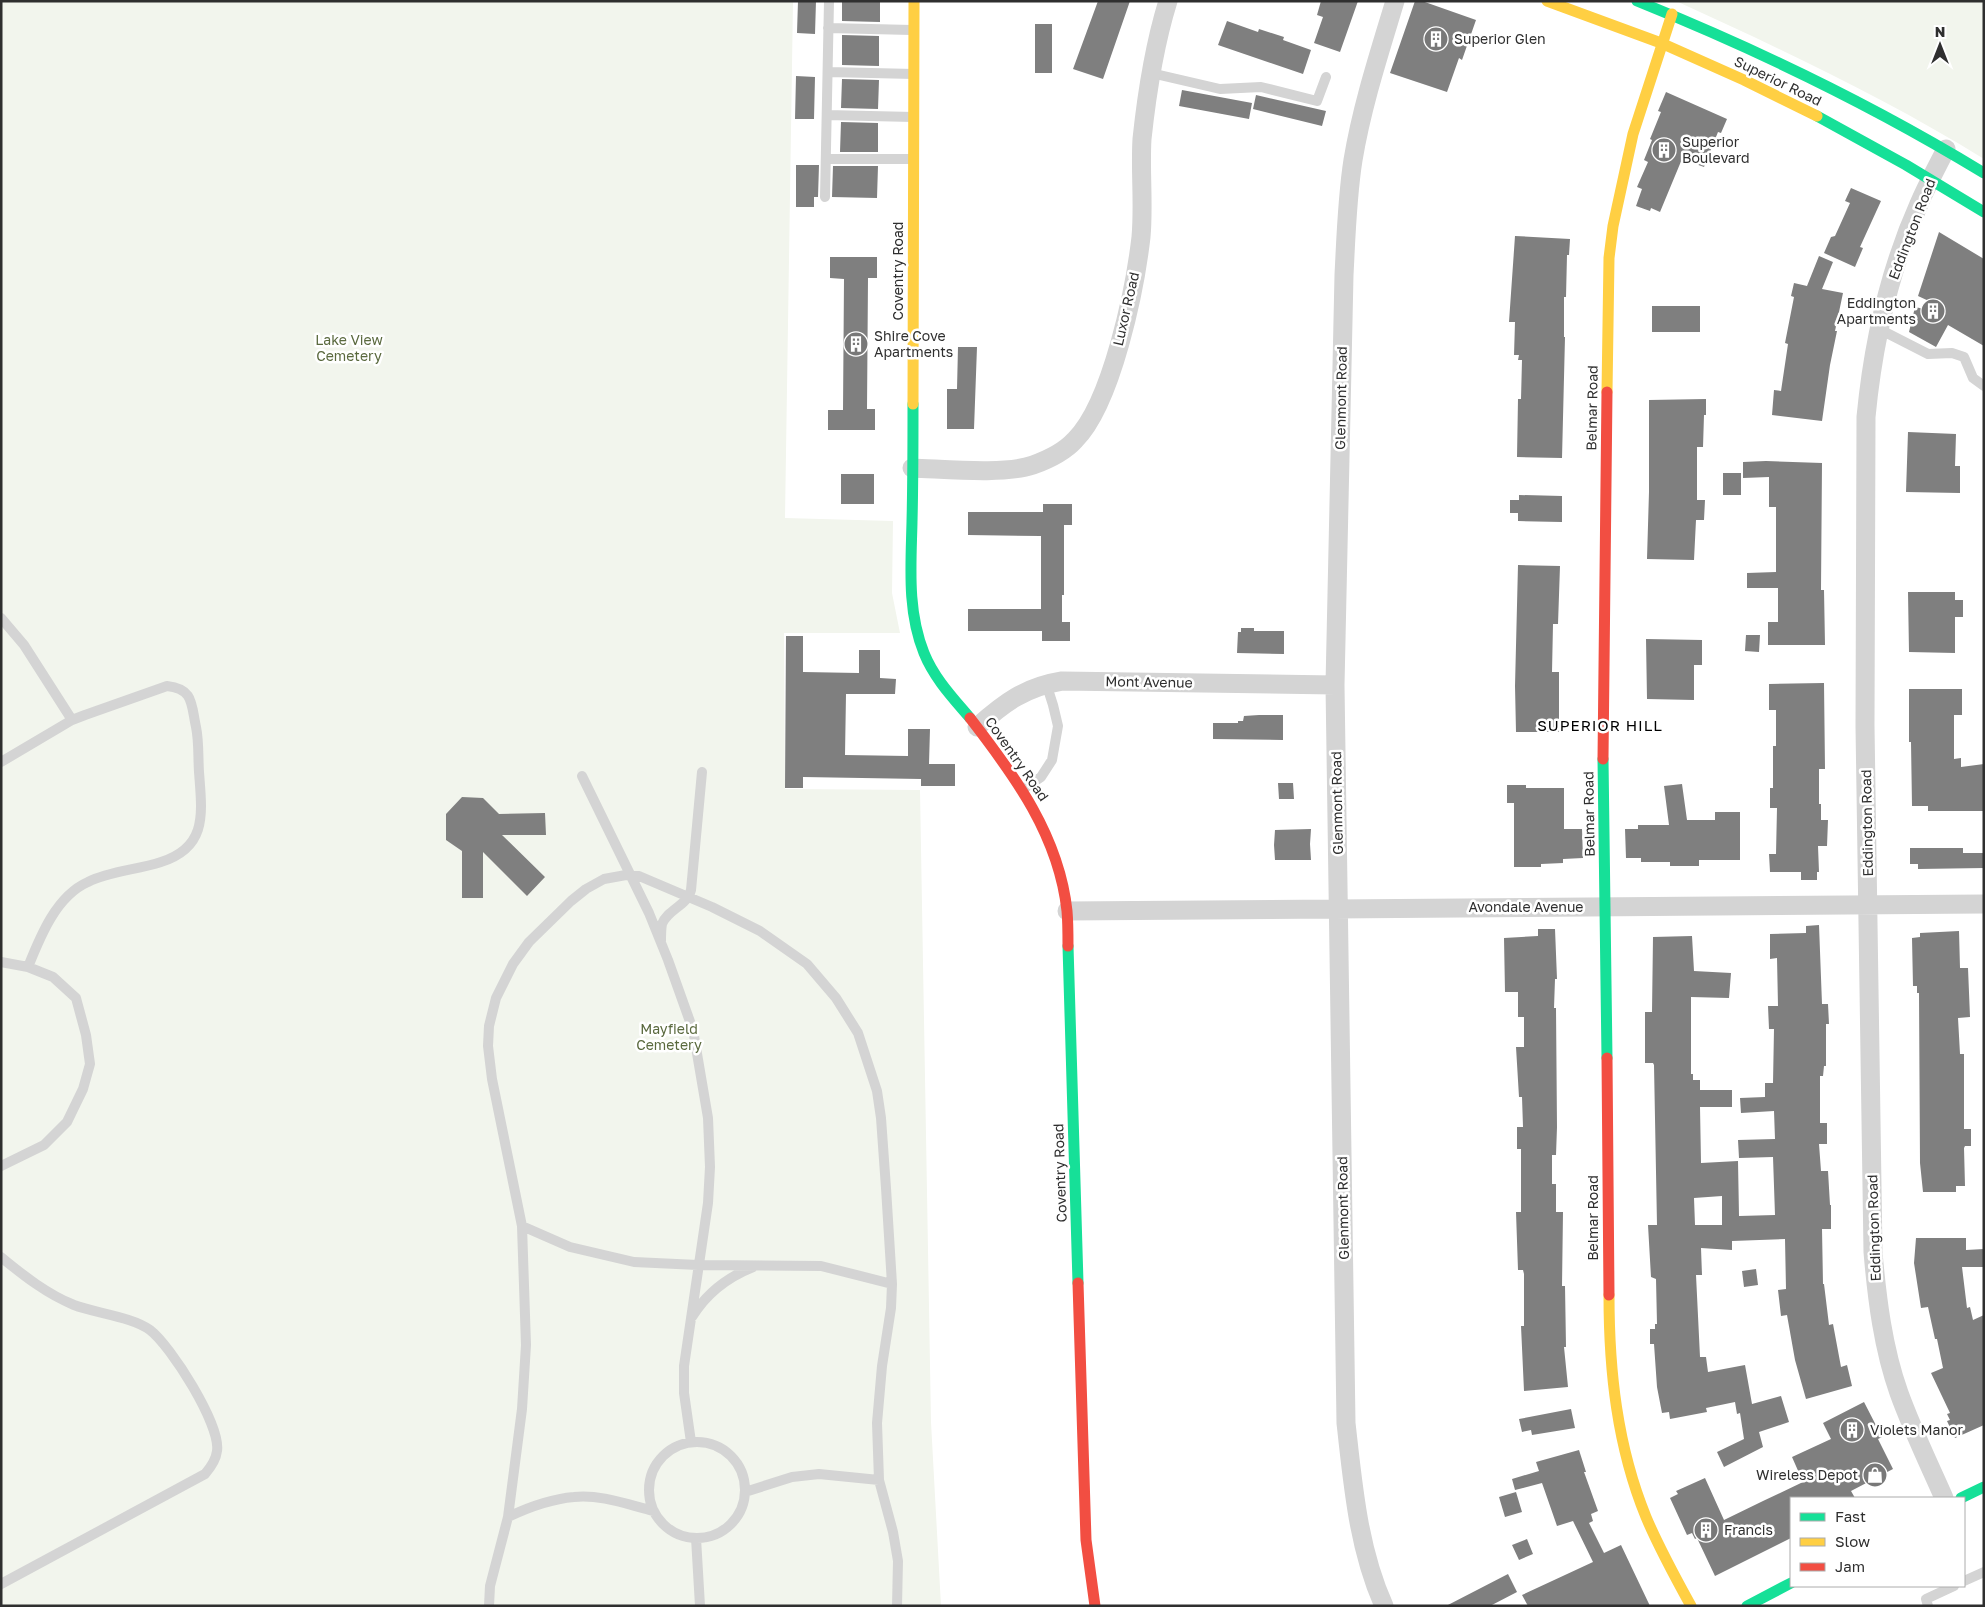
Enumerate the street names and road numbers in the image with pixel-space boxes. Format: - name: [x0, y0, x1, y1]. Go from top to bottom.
- street label: Superior Road: [1732, 52, 1825, 109]
- street label: Eddington Road: [1884, 176, 1939, 282]
- street label: Coventry Road: [889, 222, 906, 320]
- street label: Luxor Road: [1109, 270, 1142, 347]
- street label: Glenmont Road: [1331, 346, 1350, 450]
- street label: Belmar Road: [1582, 365, 1601, 451]
- street label: Mont Avenue: [1105, 672, 1193, 691]
- street label: Coventry Road: [982, 713, 1053, 804]
- street label: Glenmont Road: [1327, 751, 1346, 855]
- street label: Eddington Road: [1857, 769, 1876, 877]
- street label: Belmar Road: [1579, 771, 1598, 857]
- street label: Avondale Avenue: [1468, 898, 1584, 915]
- street label: Coventry Road: [1049, 1123, 1070, 1223]
- street label: Glenmont Road: [1333, 1156, 1352, 1260]
- street label: Eddington Road: [1863, 1174, 1884, 1282]
- street label: Belmar Road: [1584, 1175, 1601, 1261]

